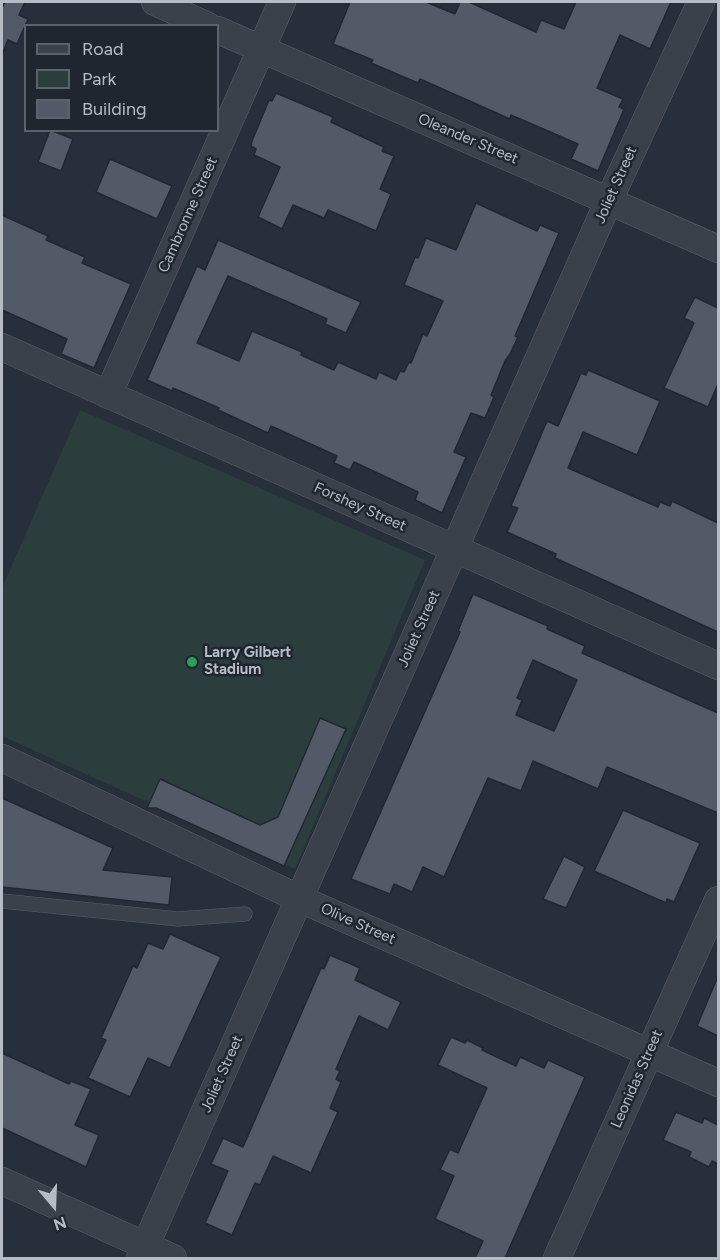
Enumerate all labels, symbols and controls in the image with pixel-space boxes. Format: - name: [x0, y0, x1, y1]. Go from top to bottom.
- legend: [24, 24, 219, 132]
- text: Road: [82, 38, 123, 60]
- text: Park: [82, 68, 116, 90]
- text: Building: [82, 98, 147, 120]
- street label: Oleander Street: [415, 110, 521, 168]
- street label: Joliet Street: [591, 144, 641, 226]
- street label: Cambronne Street: [154, 155, 222, 275]
- street label: Forshey Street: [311, 479, 409, 535]
- street label: Joliet Street: [394, 588, 444, 670]
- place label: Larry Gilbert Stadium: [204, 644, 291, 679]
- marker: Larry Gilbert Stadium: [185, 655, 199, 669]
- street label: Olive Street: [318, 900, 398, 948]
- street label: Leonidas Street: [607, 1027, 667, 1131]
- street label: Joliet Street: [197, 1033, 247, 1115]
- north arrow: [24, 1176, 84, 1236]
- text: N: [51, 1212, 69, 1234]

